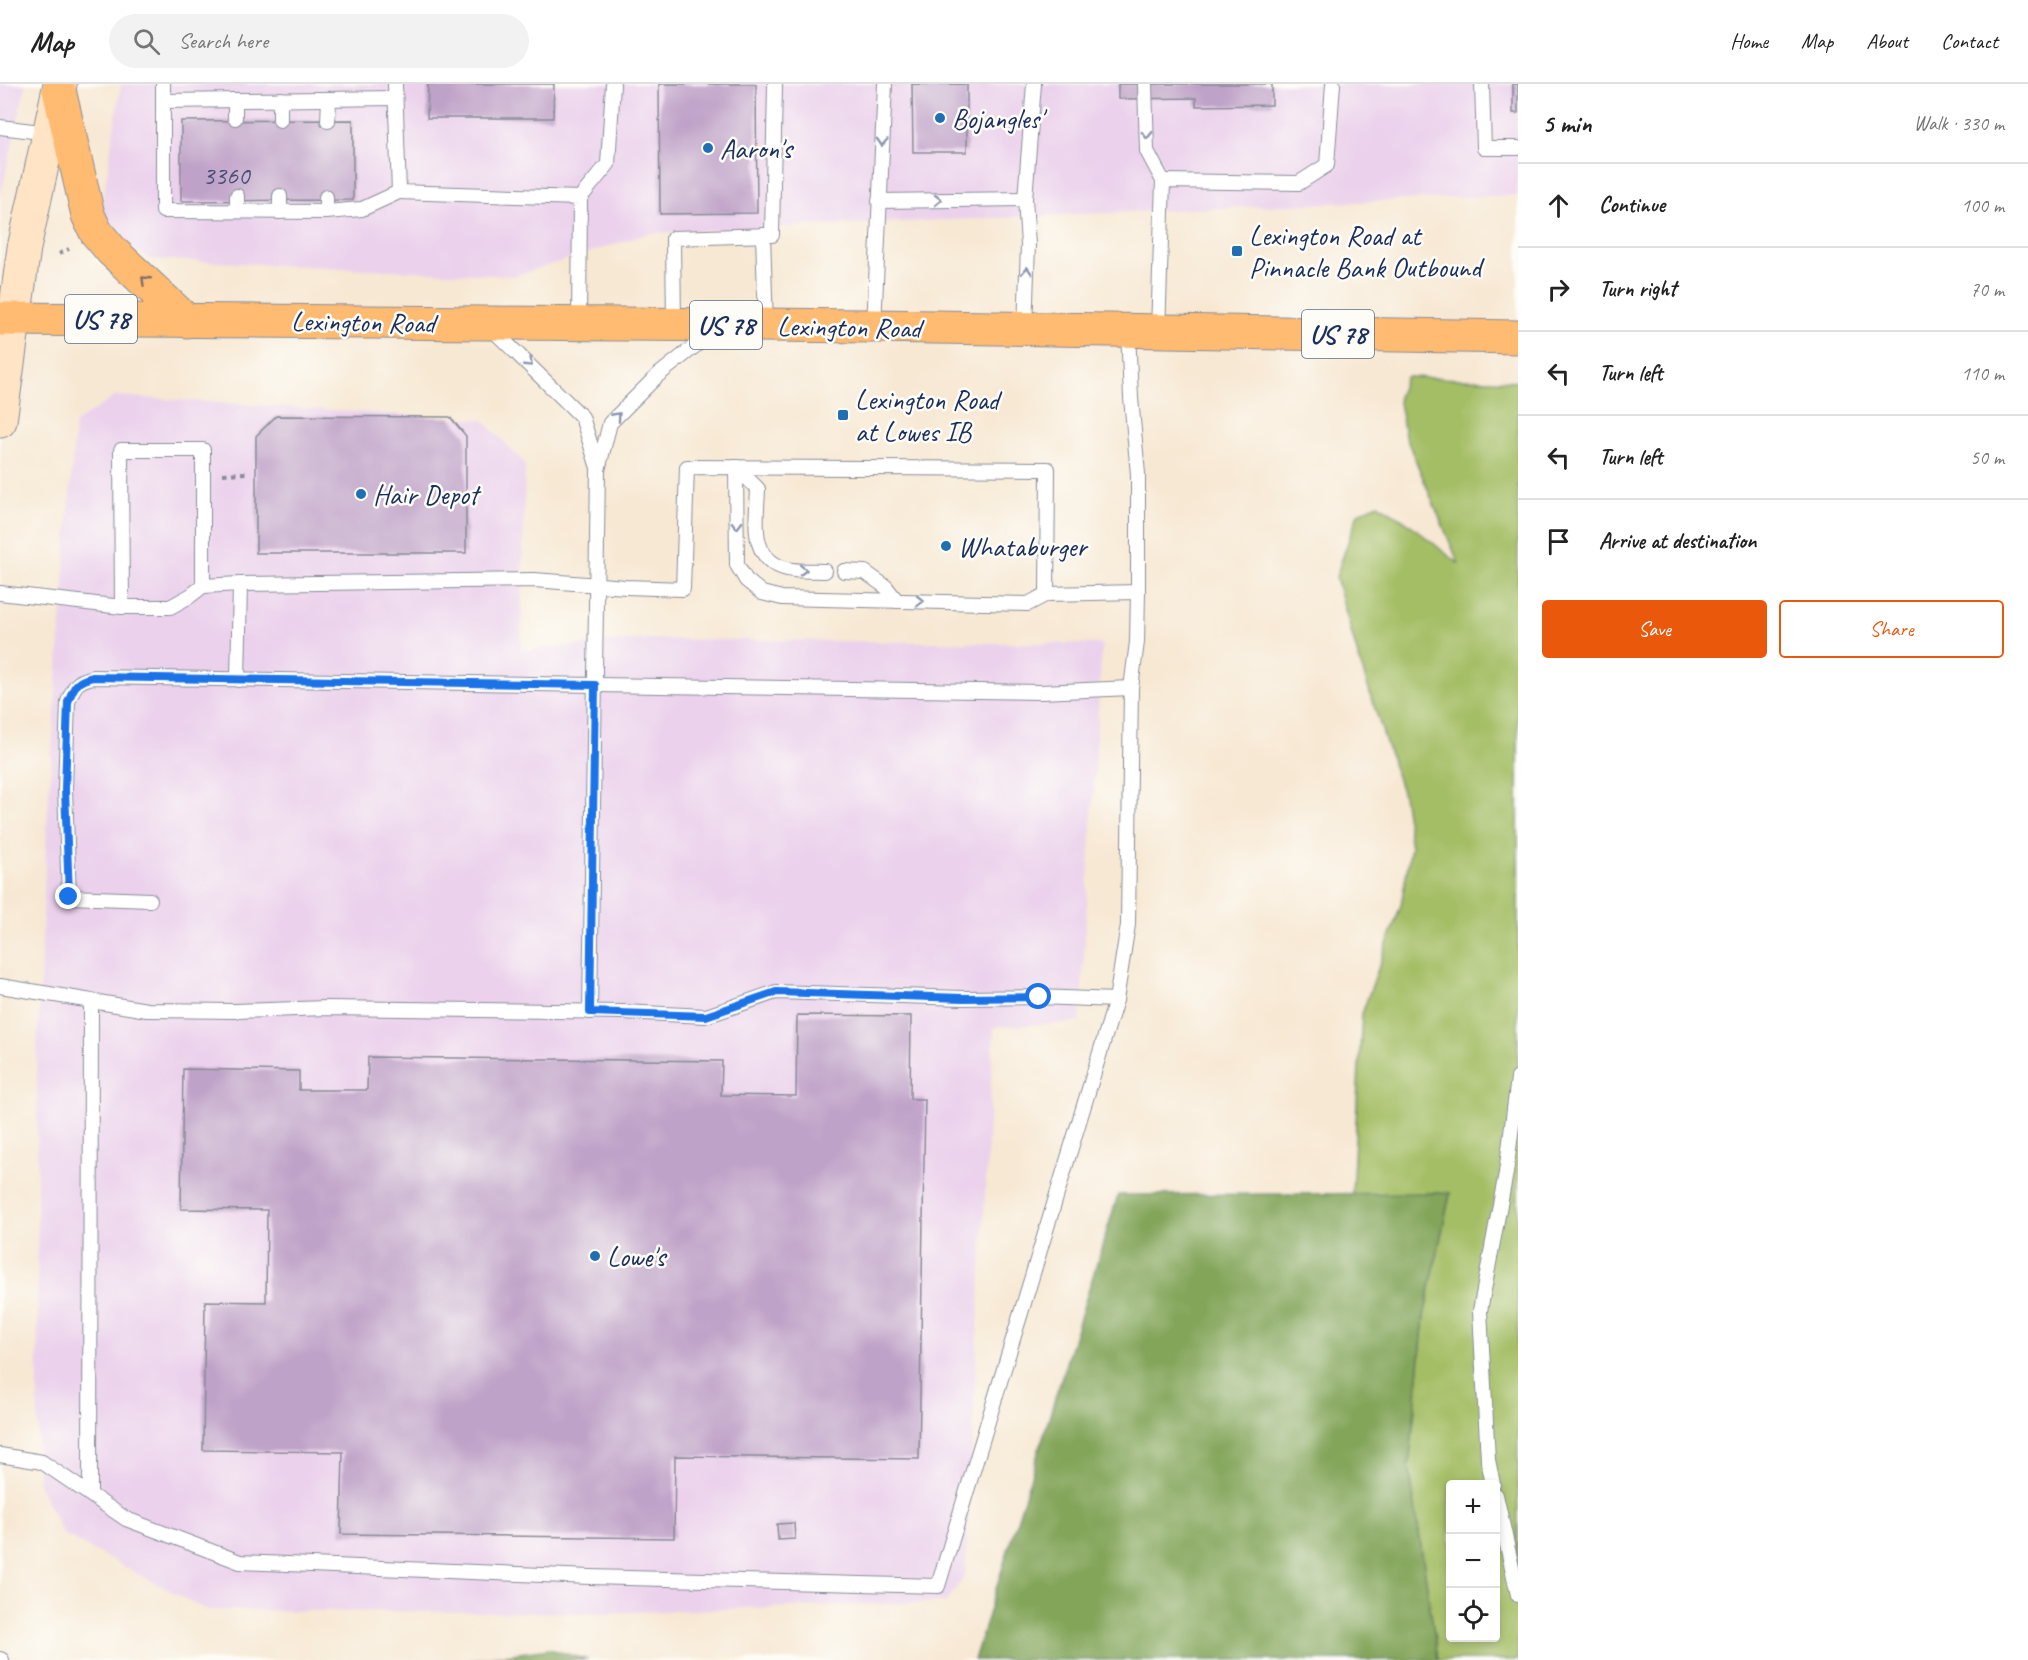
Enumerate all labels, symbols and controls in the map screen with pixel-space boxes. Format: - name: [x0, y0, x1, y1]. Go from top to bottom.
- search box: [109, 14, 529, 68]
- text: Map: [30, 24, 73, 59]
- icon: search: [130, 25, 163, 58]
- text: Search here: [178, 27, 268, 55]
- text: Home: [1730, 28, 1768, 54]
- text: Map: [1801, 28, 1833, 54]
- text: About: [1866, 28, 1908, 54]
- text: Contact: [1941, 28, 1998, 54]
- place label: Bojangles': [952, 101, 1048, 136]
- text: 5 min: [1542, 107, 1591, 140]
- marker: Bojangles': [933, 111, 947, 125]
- text: Walk · 330 m: [1914, 111, 2004, 136]
- one-way arrow: [1141, 130, 1153, 139]
- place label: Aaron's: [720, 131, 794, 166]
- one-way arrow: [876, 138, 889, 147]
- marker: Aaron's: [701, 141, 715, 155]
- house number: 3360: [203, 159, 252, 192]
- icon: ahead: [1542, 189, 1575, 222]
- text: Continue: [1599, 191, 1665, 219]
- text: 100 m: [1961, 193, 2004, 218]
- one-way arrow: [933, 194, 942, 207]
- place label: Lexington Road at Pinnacle Bank Outbound: [1249, 218, 1485, 285]
- marker: Lexington Road at Pinnacle Bank Outbound: [1230, 244, 1244, 258]
- one-way arrow: [1021, 266, 1034, 275]
- icon: right: [1542, 273, 1575, 306]
- text: Turn right: [1599, 275, 1676, 303]
- one-way arrow: [142, 277, 153, 288]
- text: 70 m: [1970, 277, 2004, 302]
- road number: US 78: [65, 295, 137, 343]
- road number: US 78: [690, 301, 762, 349]
- street label: Lexington Road: [291, 303, 439, 341]
- street label: Lexington Road: [777, 308, 925, 346]
- road number: US 78: [1302, 310, 1374, 358]
- one-way arrow: [521, 356, 532, 367]
- icon: left: [1542, 357, 1575, 390]
- text: Turn left: [1599, 359, 1663, 387]
- text: 110 m: [1961, 361, 2004, 386]
- place label: Lexington Road at Lowes IB: [855, 382, 1003, 449]
- marker: Lexington Road at Lowes IB: [836, 408, 850, 422]
- one-way arrow: [610, 412, 621, 422]
- icon: left: [1542, 441, 1575, 474]
- text: Turn left: [1599, 443, 1663, 471]
- text: 50 m: [1970, 445, 2004, 470]
- place label: Hair Depot: [373, 477, 482, 512]
- marker: Hair Depot: [354, 487, 368, 501]
- one-way arrow: [731, 521, 743, 530]
- icon: arrive: [1542, 525, 1575, 558]
- text: Arrive at destination: [1599, 527, 1756, 555]
- place label: Whataburger: [958, 529, 1088, 564]
- marker: Whataburger: [939, 539, 953, 553]
- one-way arrow: [798, 564, 807, 576]
- one-way arrow: [916, 595, 925, 608]
- button: Save: [1542, 600, 1767, 658]
- button: Share: [1779, 600, 2004, 658]
- route end: [55, 883, 81, 909]
- route start: [1025, 983, 1051, 1009]
- place label: Lowe's: [607, 1239, 667, 1274]
- marker: Lowe's: [588, 1249, 602, 1263]
- map controls: [1446, 1480, 1500, 1642]
- button: +: [1446, 1480, 1500, 1534]
- button: −: [1446, 1534, 1500, 1588]
- button: locate: [1446, 1588, 1500, 1642]

